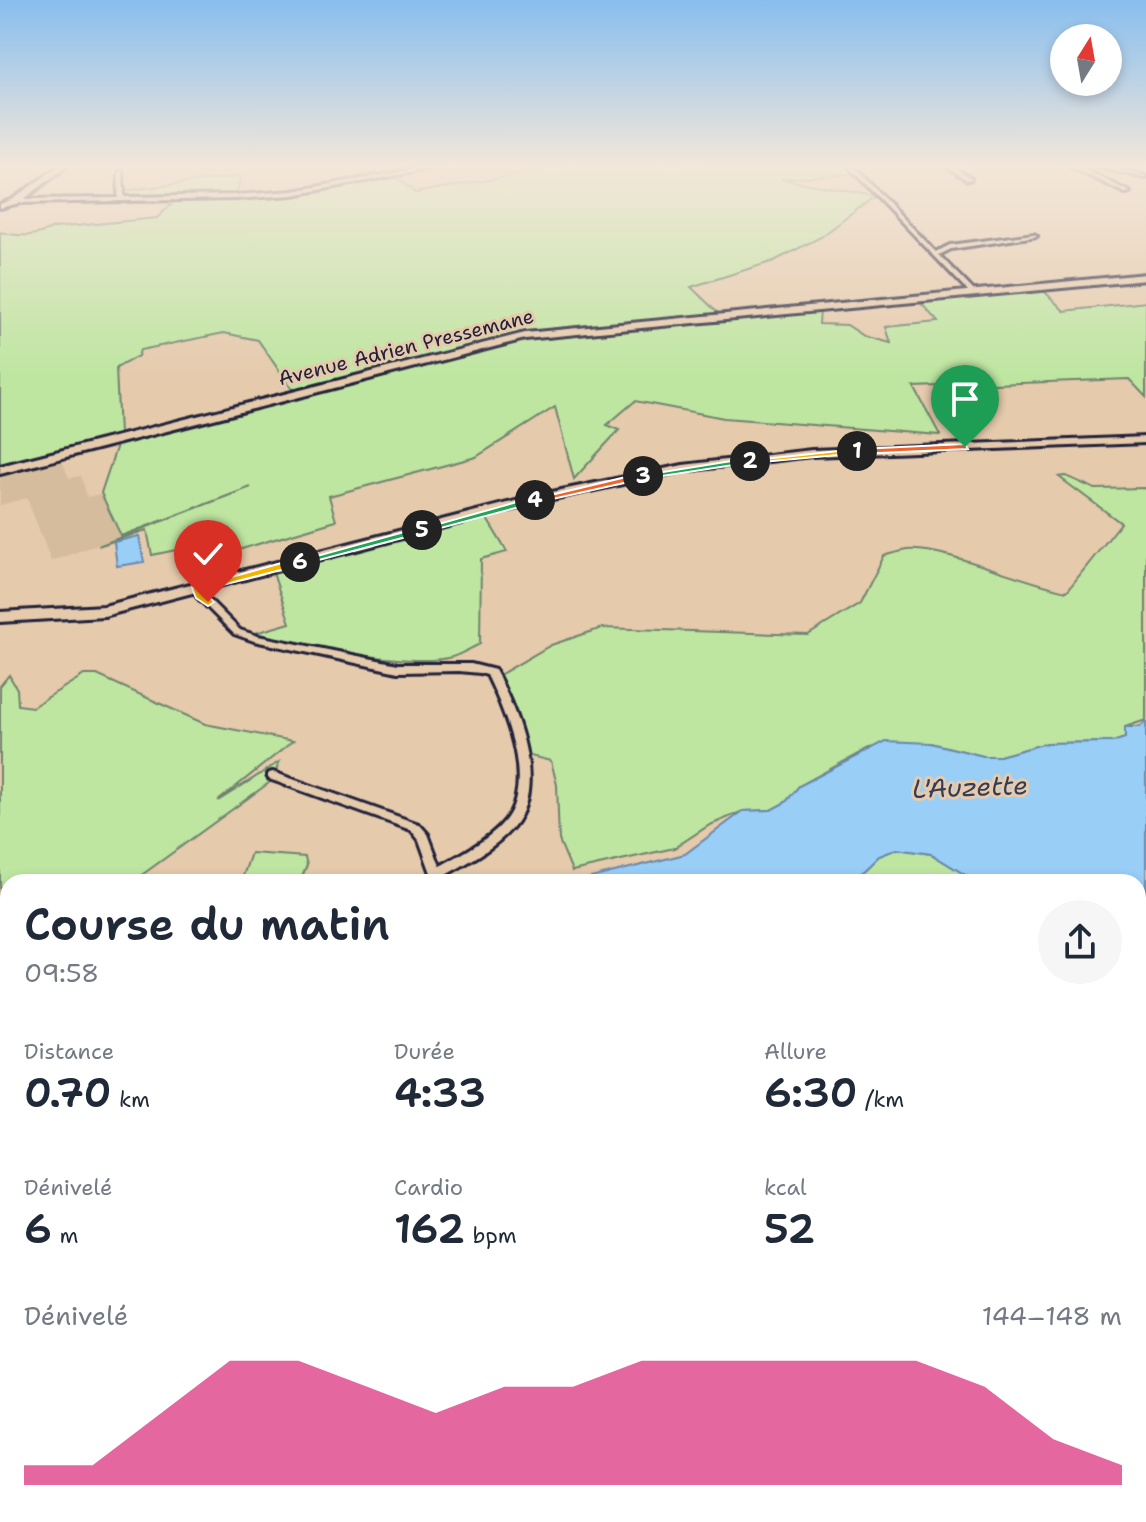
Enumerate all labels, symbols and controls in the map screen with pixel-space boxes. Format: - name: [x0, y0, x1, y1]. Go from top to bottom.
- north arrow: [1050, 24, 1122, 96]
- map controls: [1050, 24, 1122, 96]
- street label: Avenue Adrien Pressemane: [275, 303, 537, 391]
- pin: [931, 365, 999, 447]
- icon: arrive: [943, 377, 987, 421]
- pin: 1: [837, 431, 877, 471]
- text: 1: [852, 436, 862, 465]
- pin: 2: [730, 441, 770, 481]
- text: 2: [742, 446, 758, 475]
- pin: 3: [623, 456, 663, 496]
- text: 3: [635, 461, 651, 490]
- pin: 4: [515, 480, 555, 520]
- text: 4: [527, 485, 543, 514]
- pin: 5: [402, 510, 442, 550]
- text: 5: [415, 515, 429, 544]
- pin: [174, 520, 242, 602]
- icon: check: [186, 532, 230, 576]
- pin: 6: [280, 542, 320, 582]
- text: 6: [292, 547, 308, 576]
- water label: L'Auzette: [912, 767, 1028, 806]
- text: Course du matin: [24, 895, 390, 954]
- button: share: [1038, 900, 1122, 984]
- text: 09:58: [24, 955, 99, 990]
- text: Distance: [24, 1037, 114, 1066]
- text: Durée: [394, 1037, 455, 1066]
- text: Allure: [764, 1037, 827, 1066]
- text: 0.70: [24, 1066, 111, 1120]
- text: 4:33: [394, 1066, 486, 1120]
- text: 6:30: [764, 1066, 858, 1120]
- text: km: [111, 1085, 150, 1114]
- text: /km: [858, 1085, 904, 1114]
- text: Dénivelé: [24, 1173, 112, 1202]
- text: Cardio: [394, 1173, 463, 1202]
- text: kcal: [764, 1173, 807, 1202]
- text: 6: [24, 1202, 52, 1256]
- text: 162: [394, 1202, 465, 1256]
- text: 52: [764, 1202, 815, 1256]
- text: m: [52, 1221, 78, 1250]
- text: bpm: [465, 1221, 517, 1250]
- text: Dénivelé: [24, 1298, 129, 1333]
- text: 144–148 m: [982, 1298, 1122, 1333]

